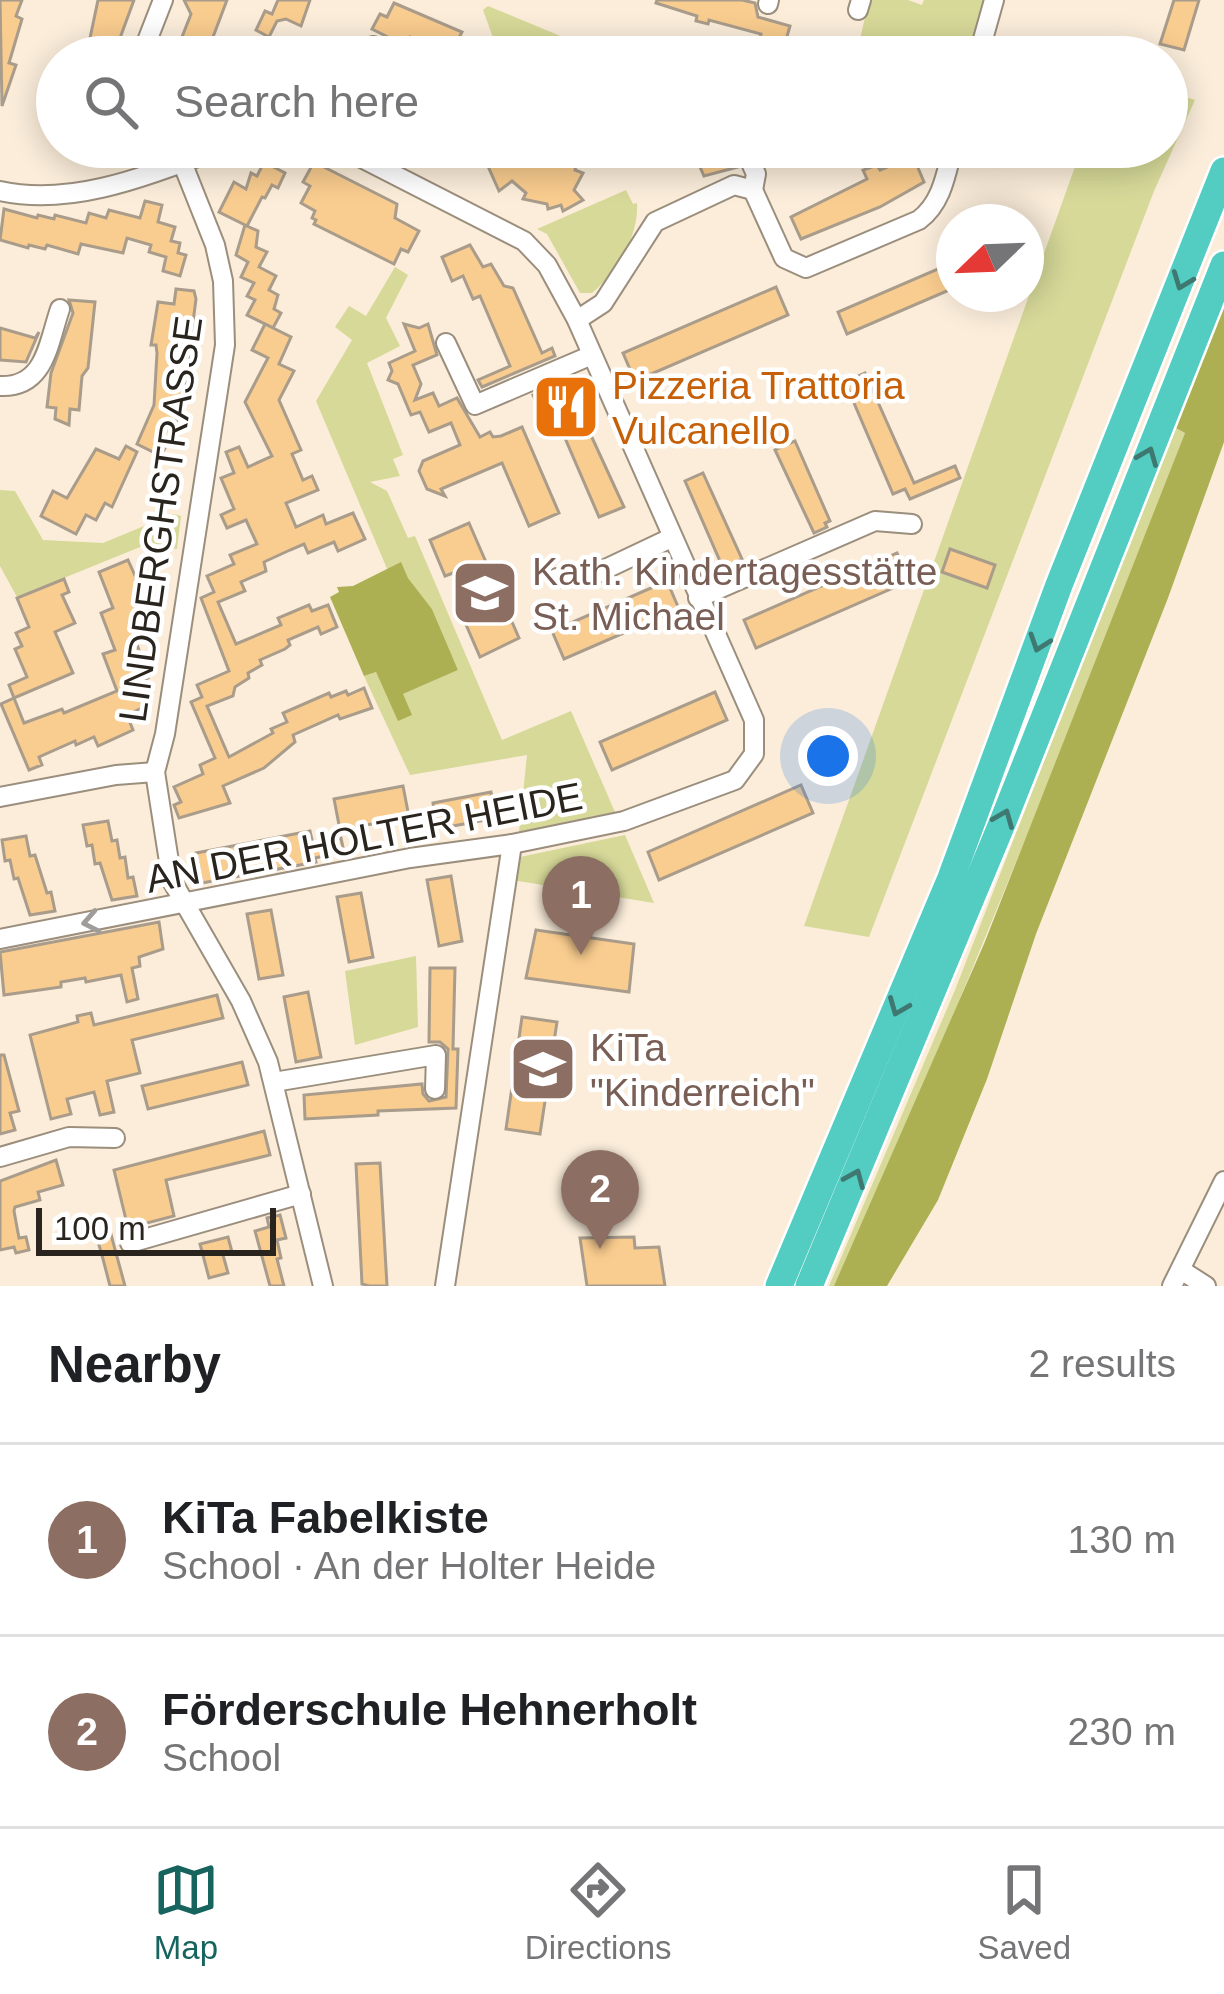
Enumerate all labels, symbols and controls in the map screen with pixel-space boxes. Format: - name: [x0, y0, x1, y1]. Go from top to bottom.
- search box: [36, 36, 1188, 168]
- icon: search: [78, 69, 144, 135]
- text: Search here: [174, 76, 419, 127]
- north arrow: [936, 204, 1044, 312]
- one-way arrow: [1172, 269, 1196, 290]
- street label: LINDBERGHSTRASSE: [111, 313, 210, 725]
- place label: Pizzeria Trattoria Vulcanello: [612, 364, 905, 452]
- restaurant icon: Pizzeria Trattoria Vulcanello: [531, 372, 601, 442]
- one-way arrow: [1134, 446, 1158, 467]
- place label: Kath. Kindertagesstätte St. Michael: [532, 550, 937, 638]
- school or university icon: Kath. Kindertagesstätte St. Michael: [450, 558, 520, 628]
- one-way arrow: [1029, 631, 1053, 652]
- your location: [798, 726, 858, 786]
- street label: AN DER HOLTER HEIDE: [142, 774, 586, 901]
- one-way arrow: [990, 809, 1014, 830]
- pin: 1: [542, 856, 620, 955]
- one-way arrow: [82, 908, 102, 934]
- one-way arrow: [888, 995, 912, 1016]
- place label: KiTa "Kinderreich": [590, 1026, 815, 1114]
- school or university icon: KiTa "Kinderreich": [508, 1034, 578, 1104]
- pin: 2: [561, 1150, 639, 1249]
- one-way arrow: [841, 1169, 865, 1190]
- scale bar: [36, 1202, 276, 1255]
- text: 100 m: [54, 1210, 146, 1247]
- text: Nearby: [48, 1336, 221, 1393]
- text: 2 results: [1029, 1342, 1176, 1385]
- text: KiTa Fabelkiste: [162, 1492, 489, 1543]
- text: 1: [76, 1518, 98, 1561]
- text: 130 m: [1068, 1518, 1176, 1561]
- text: School · An der Holter Heide: [162, 1544, 656, 1587]
- text: Förderschule Hehnerholt: [162, 1684, 697, 1735]
- text: 2: [76, 1710, 98, 1753]
- text: 230 m: [1068, 1710, 1176, 1753]
- text: School: [162, 1736, 281, 1779]
- tab: Map: [153, 1857, 219, 1967]
- tab: Directions: [525, 1857, 672, 1967]
- tab: Saved: [977, 1857, 1071, 1967]

